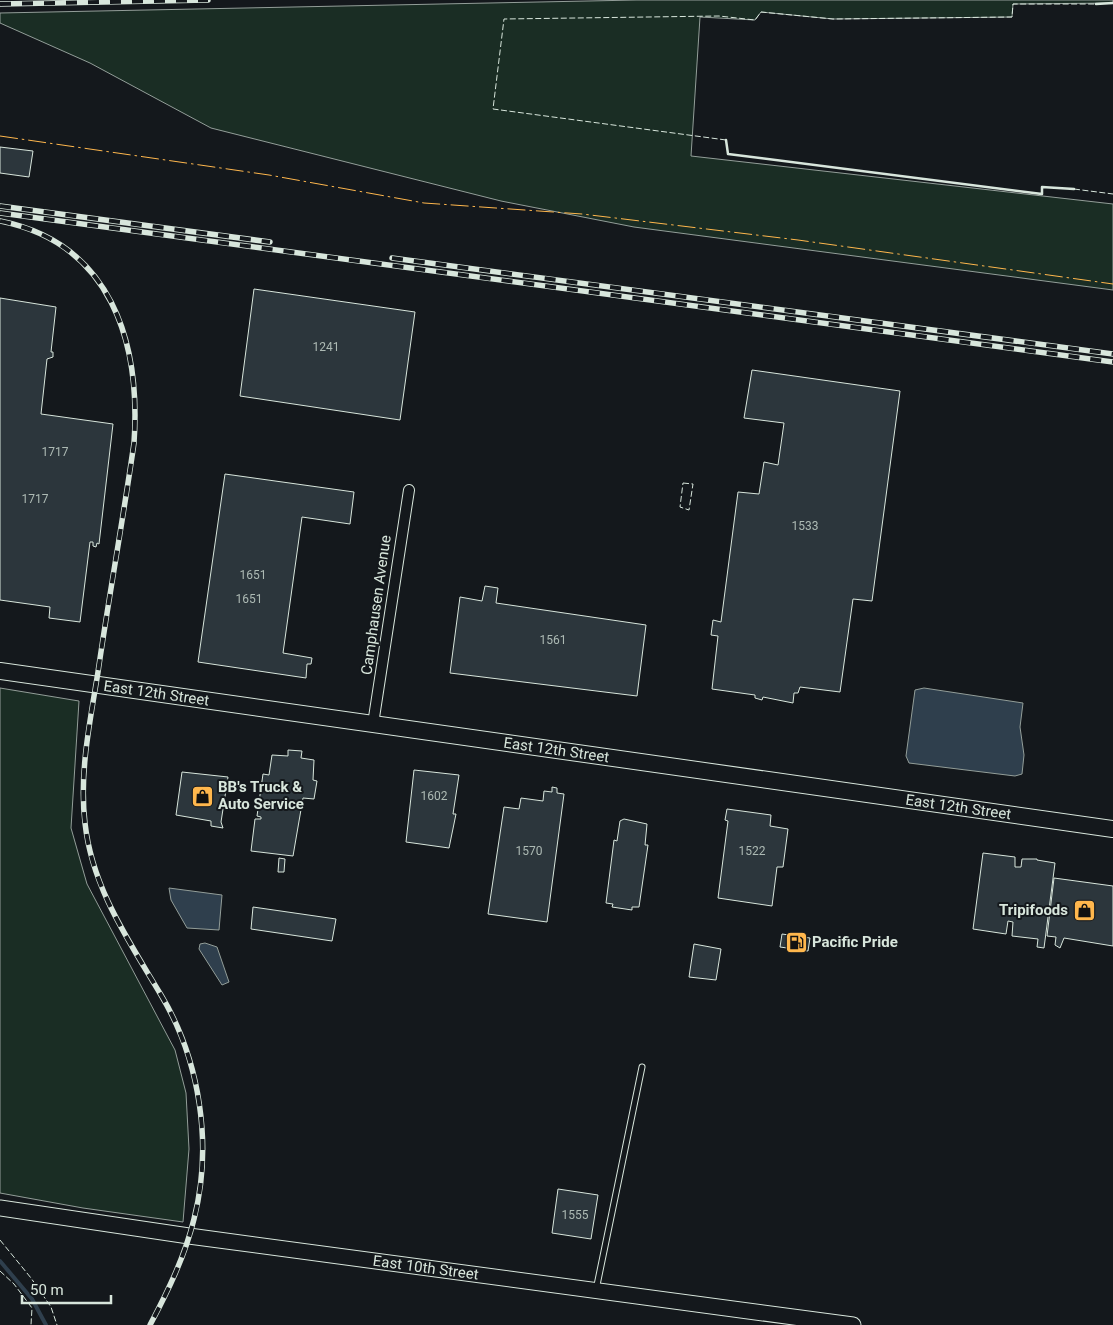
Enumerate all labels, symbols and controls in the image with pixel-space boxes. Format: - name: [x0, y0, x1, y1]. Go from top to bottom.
- house number: 1241: [313, 340, 339, 354]
- house number: 1717: [42, 445, 69, 459]
- house number: 1717: [22, 492, 49, 506]
- house number: 1533: [792, 519, 818, 533]
- street label: Camphausen Avenue: [357, 534, 395, 676]
- house number: 1651: [240, 568, 266, 582]
- house number: 1651: [236, 592, 262, 606]
- house number: 1561: [540, 633, 566, 647]
- street label: East 12th Street: [102, 677, 211, 710]
- street label: East 12th Street: [502, 734, 611, 766]
- place label: BB's Truck & Auto Service: [218, 778, 304, 813]
- shop icon: BB's Truck & Auto Service: [190, 784, 214, 808]
- house number: 1602: [421, 789, 448, 803]
- street label: East 12th Street: [904, 791, 1012, 823]
- house number: 1570: [516, 844, 543, 858]
- house number: 1522: [739, 844, 766, 858]
- shop icon: Tripifoods: [1072, 898, 1096, 922]
- place label: Tripifoods: [999, 901, 1068, 919]
- fuel station icon: Pacific Pride: [784, 930, 808, 954]
- place label: Pacific Pride: [812, 933, 898, 951]
- house number: 1555: [562, 1208, 589, 1222]
- street label: East 10th Street: [372, 1252, 480, 1284]
- scale bar: [22, 1272, 111, 1304]
- text: 50 m: [30, 1281, 64, 1299]

